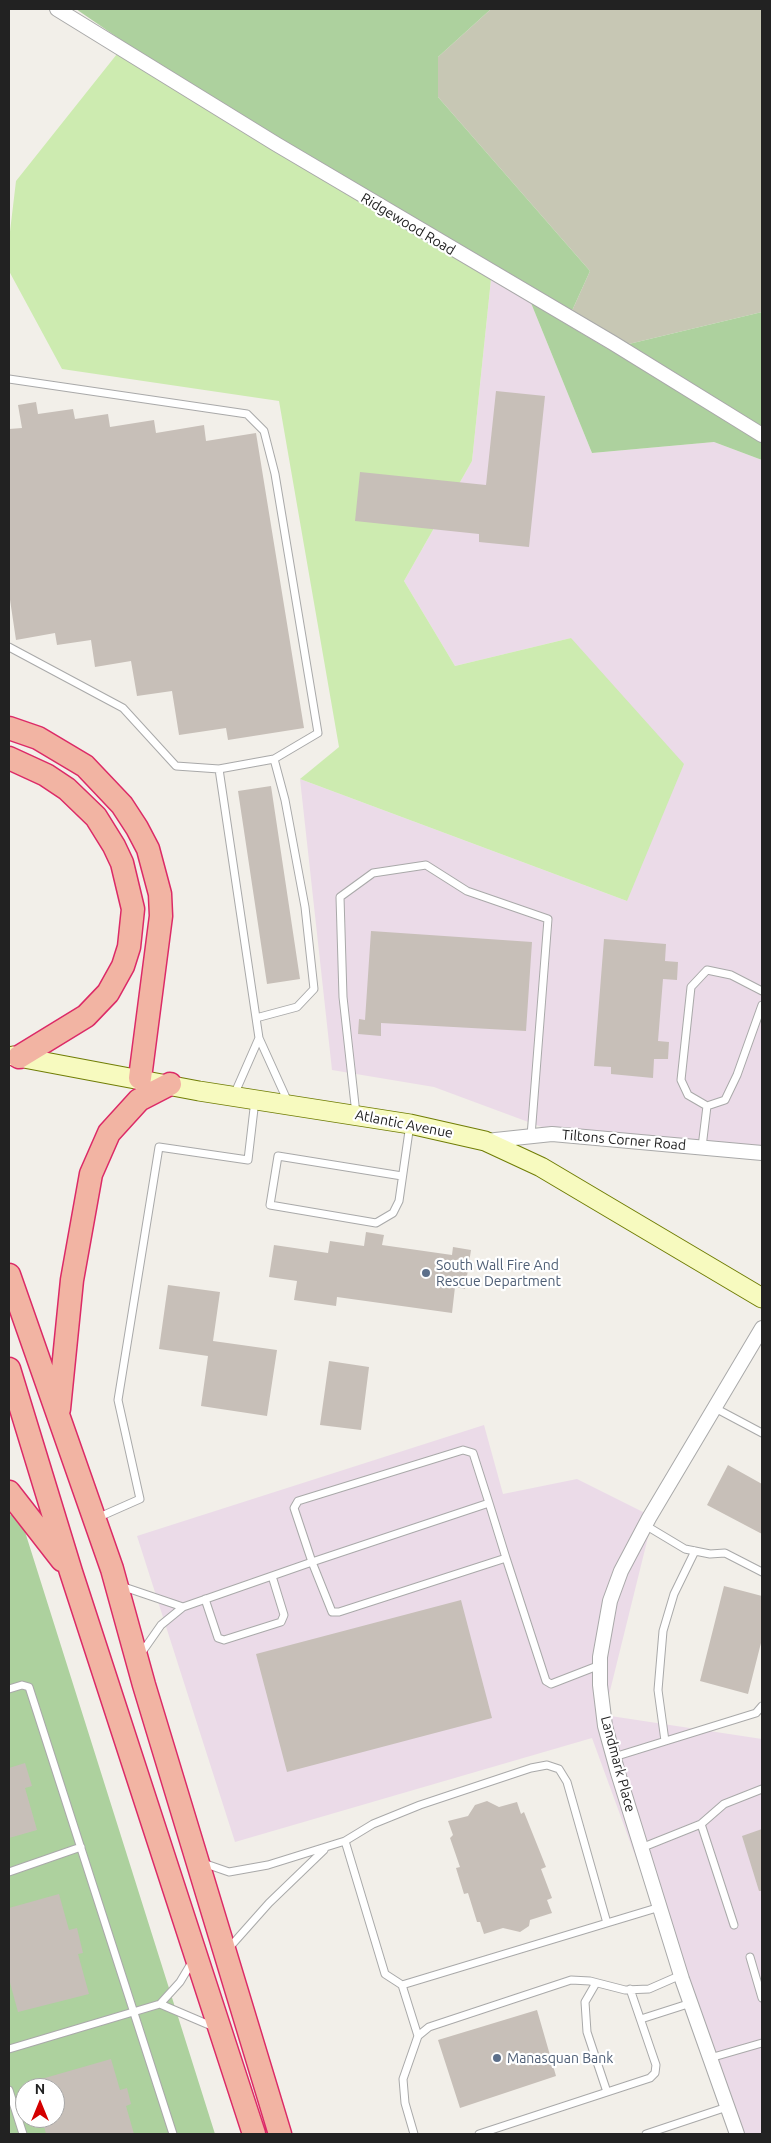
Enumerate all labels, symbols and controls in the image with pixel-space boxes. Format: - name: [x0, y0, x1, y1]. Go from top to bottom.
- street label: Ridgewood Road: [358, 189, 458, 259]
- street label: Atlantic Avenue: [354, 1106, 454, 1142]
- street label: Tiltons Corner Road: [561, 1126, 687, 1154]
- place label: South Wall Fire And Rescue Department: [436, 1257, 561, 1290]
- marker: South Wall Fire And Rescue Department: [420, 1267, 432, 1279]
- street label: Landmark Place: [597, 1714, 639, 1814]
- place label: Manasquan Bank: [507, 2050, 613, 2066]
- marker: Manasquan Bank: [491, 2052, 503, 2064]
- north arrow: [15, 2078, 65, 2128]
- text: N: [35, 2081, 45, 2097]

